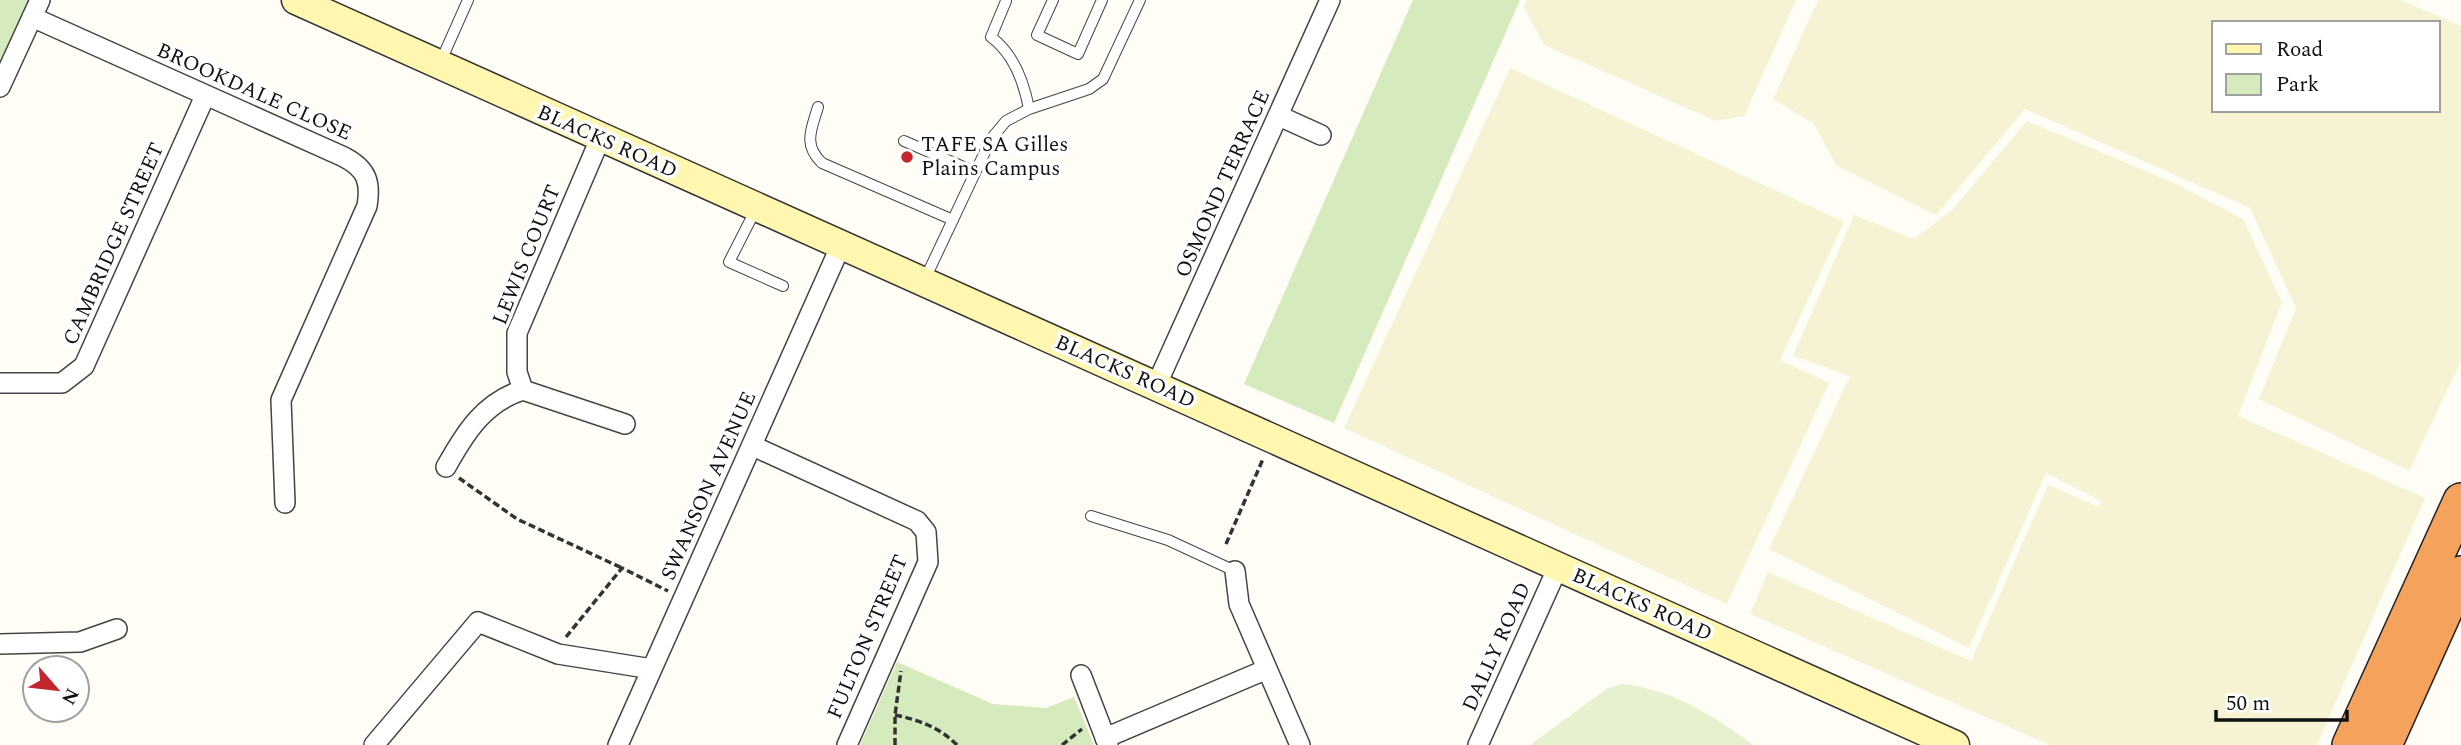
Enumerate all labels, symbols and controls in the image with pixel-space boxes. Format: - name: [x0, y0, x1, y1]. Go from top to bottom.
- legend: [2212, 21, 2440, 112]
- text: Road: [2276, 34, 2323, 66]
- street label: BROOKDALE CLOSE: [151, 35, 357, 149]
- text: Park: [2276, 69, 2320, 101]
- street label: OSMOND TERRACE: [1167, 85, 1279, 283]
- street label: BLACKS ROAD: [532, 97, 682, 187]
- place label: TAFE SA Gilles Plains Campus: [921, 129, 1068, 185]
- street label: CAMBRIDGE STREET: [55, 138, 173, 350]
- marker: TAFE SA Gilles Plains Campus: [899, 149, 915, 165]
- street label: LEWIS COURT: [484, 180, 570, 330]
- street label: BLACKS ROAD: [1050, 327, 1200, 417]
- street label: SWANSON AVENUE: [653, 386, 765, 586]
- street label: FULTON STREET: [819, 550, 917, 724]
- street label: BLACKS ROAD: [1567, 560, 1717, 650]
- street label: DALLY ROAD: [1454, 577, 1540, 717]
- north arrow: [21, 654, 91, 724]
- scale bar: [2216, 678, 2347, 722]
- text: N: [53, 683, 86, 710]
- text: 50 m: [2226, 688, 2270, 720]

